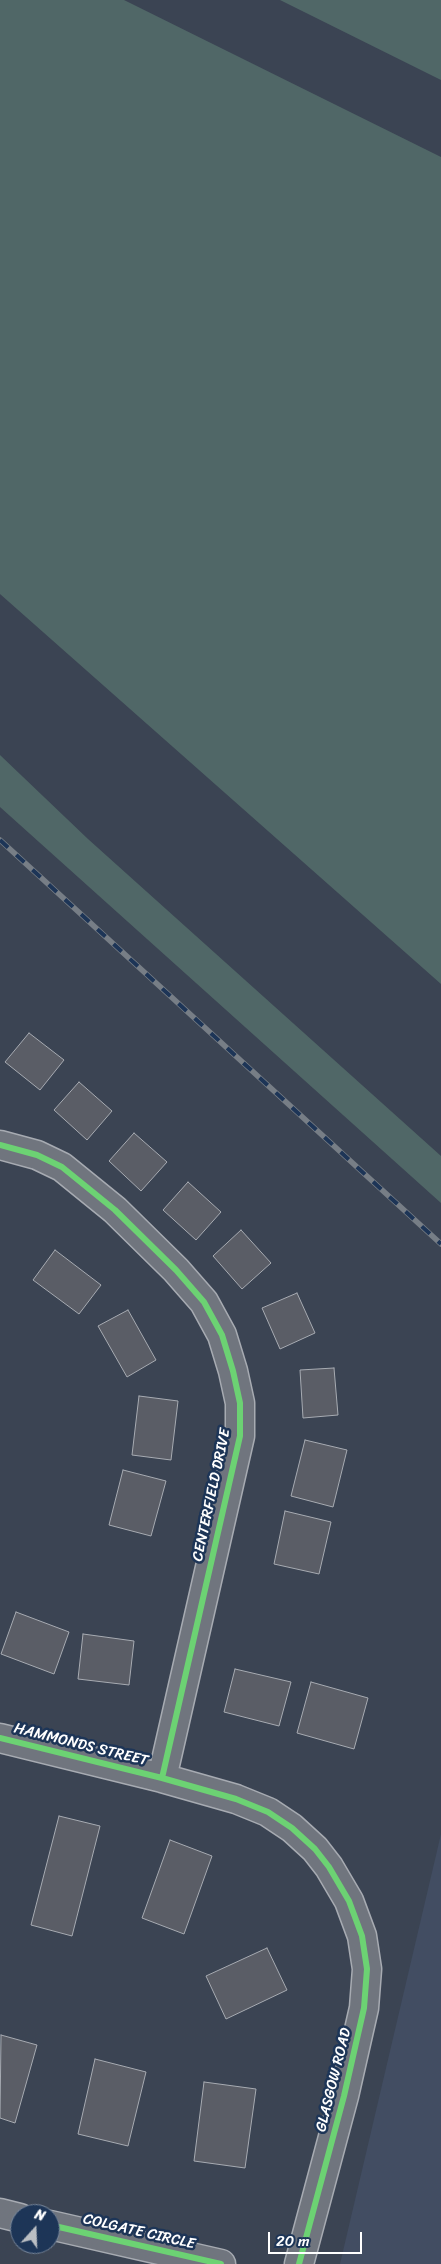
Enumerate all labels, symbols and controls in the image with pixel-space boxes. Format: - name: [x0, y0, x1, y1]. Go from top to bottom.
- street label: CENTERFIELD DRIVE: [189, 1427, 235, 1563]
- street label: HAMMONDS STREET: [12, 1720, 150, 1770]
- street label: GLASGOW ROAD: [312, 2026, 356, 2134]
- text: N: [31, 2202, 49, 2229]
- north arrow: [10, 2204, 60, 2254]
- street label: COLGATE CIRCLE: [81, 2210, 197, 2254]
- scale bar: [271, 2222, 365, 2254]
- text: 20 m: [276, 2228, 310, 2254]

